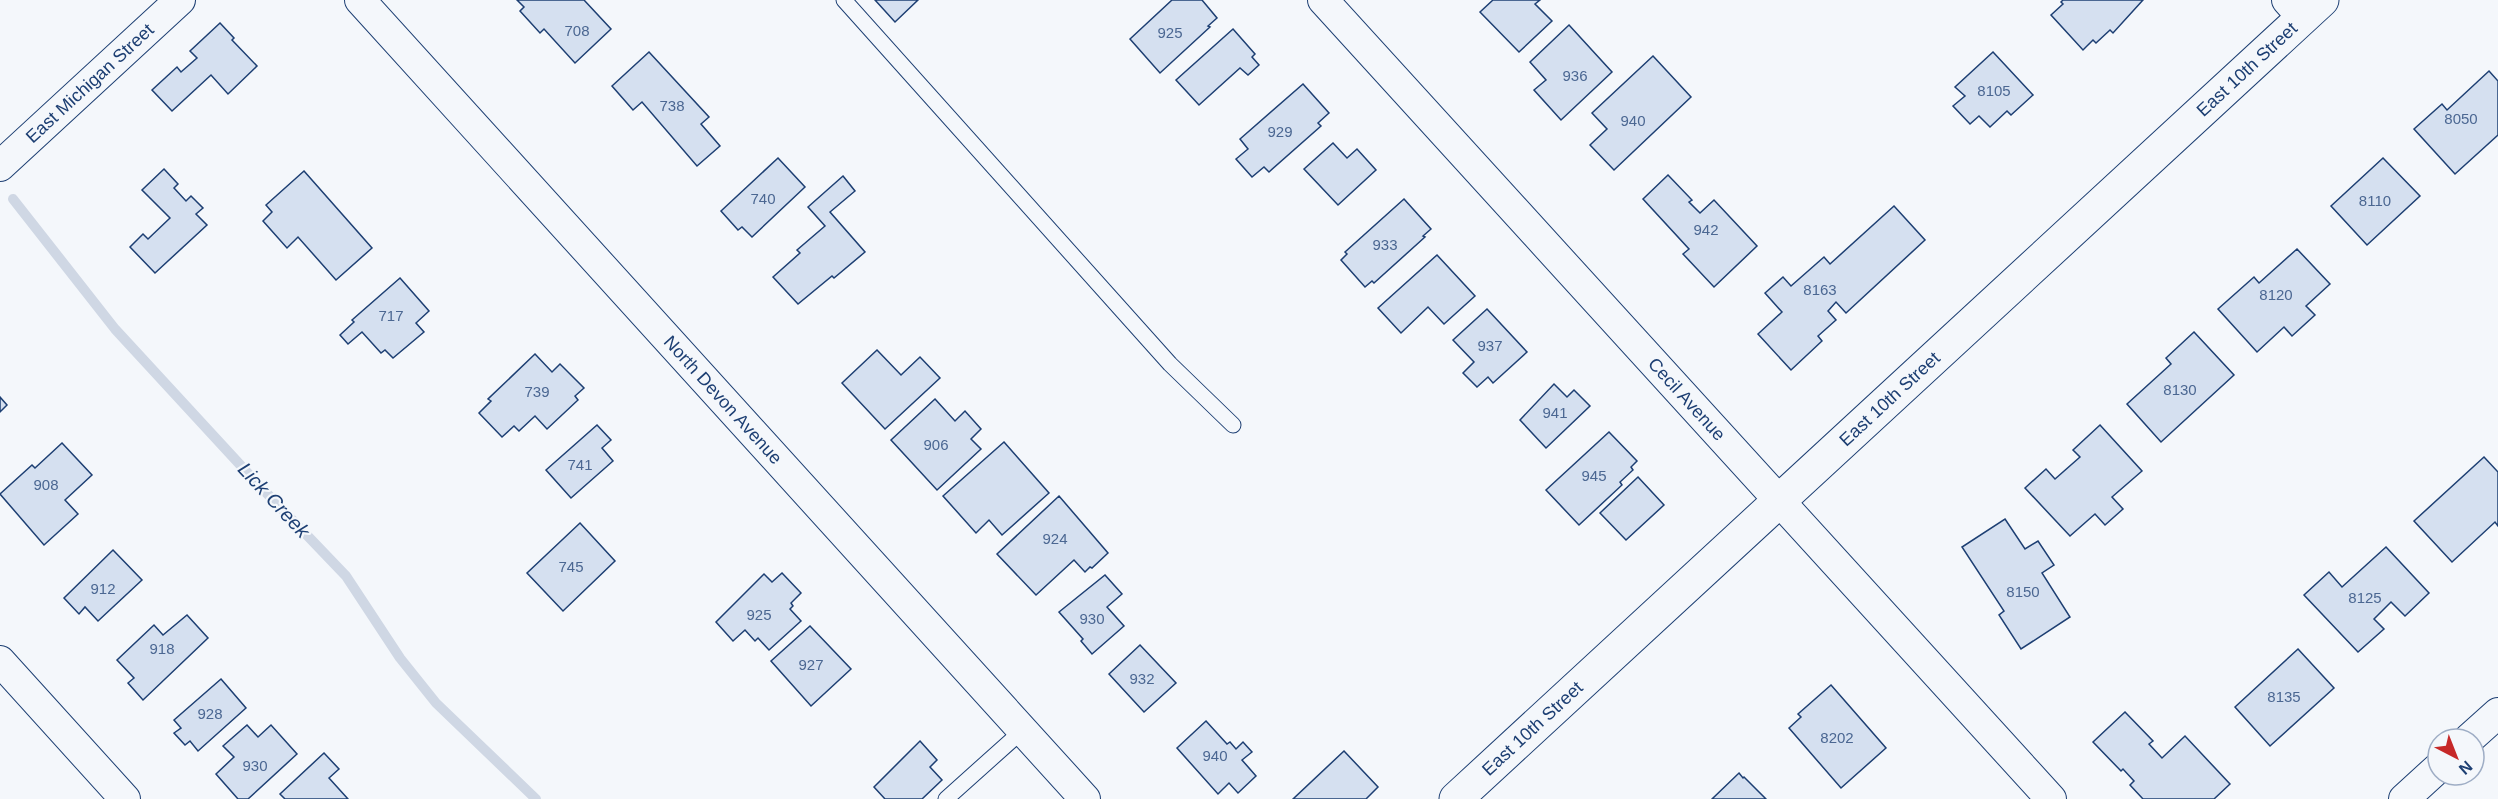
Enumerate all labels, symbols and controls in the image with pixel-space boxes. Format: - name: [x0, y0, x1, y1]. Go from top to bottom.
- street label: East 10th Street: [2193, 18, 2301, 121]
- street label: East Michigan Street: [22, 20, 158, 147]
- house number: 708: [564, 22, 590, 39]
- house number: 925: [1157, 24, 1183, 41]
- house number: 936: [1562, 67, 1588, 84]
- house number: 8105: [1977, 82, 2011, 99]
- house number: 738: [659, 97, 685, 114]
- house number: 8050: [2444, 110, 2478, 127]
- house number: 940: [1620, 112, 1646, 129]
- house number: 929: [1267, 123, 1293, 140]
- house number: 740: [750, 190, 776, 207]
- house number: 8110: [2359, 192, 2391, 209]
- house number: 942: [1693, 221, 1719, 238]
- house number: 933: [1372, 236, 1398, 253]
- house number: 8163: [1803, 281, 1837, 298]
- house number: 8120: [2259, 286, 2293, 303]
- house number: 717: [378, 307, 404, 324]
- street label: North Devon Avenue: [660, 332, 786, 468]
- house number: 937: [1477, 337, 1503, 354]
- street label: East 10th Street: [1835, 348, 1944, 450]
- street label: Cecil Avenue: [1644, 354, 1729, 445]
- house number: 8130: [2163, 381, 2197, 398]
- house number: 739: [524, 383, 550, 400]
- house number: 941: [1542, 404, 1568, 421]
- house number: 906: [923, 436, 949, 453]
- house number: 741: [567, 456, 593, 473]
- water label: Lick Creek: [234, 458, 315, 543]
- house number: 945: [1581, 467, 1607, 484]
- house number: 908: [33, 476, 59, 493]
- house number: 924: [1042, 530, 1068, 547]
- house number: 745: [558, 558, 584, 575]
- house number: 912: [90, 580, 116, 597]
- house number: 8150: [2006, 583, 2040, 600]
- house number: 8125: [2348, 589, 2382, 606]
- house number: 925: [746, 606, 772, 623]
- house number: 930: [1079, 610, 1105, 627]
- house number: 918: [149, 640, 175, 657]
- house number: 927: [798, 656, 824, 673]
- house number: 932: [1129, 670, 1155, 687]
- street label: East 10th Street: [1478, 677, 1587, 780]
- house number: 8135: [2267, 688, 2301, 705]
- house number: 928: [197, 705, 223, 722]
- north arrow: [2426, 727, 2486, 787]
- house number: 8202: [1820, 729, 1854, 746]
- house number: 940: [1202, 747, 1228, 764]
- house number: 930: [242, 757, 268, 774]
- text: N: [2456, 758, 2476, 778]

